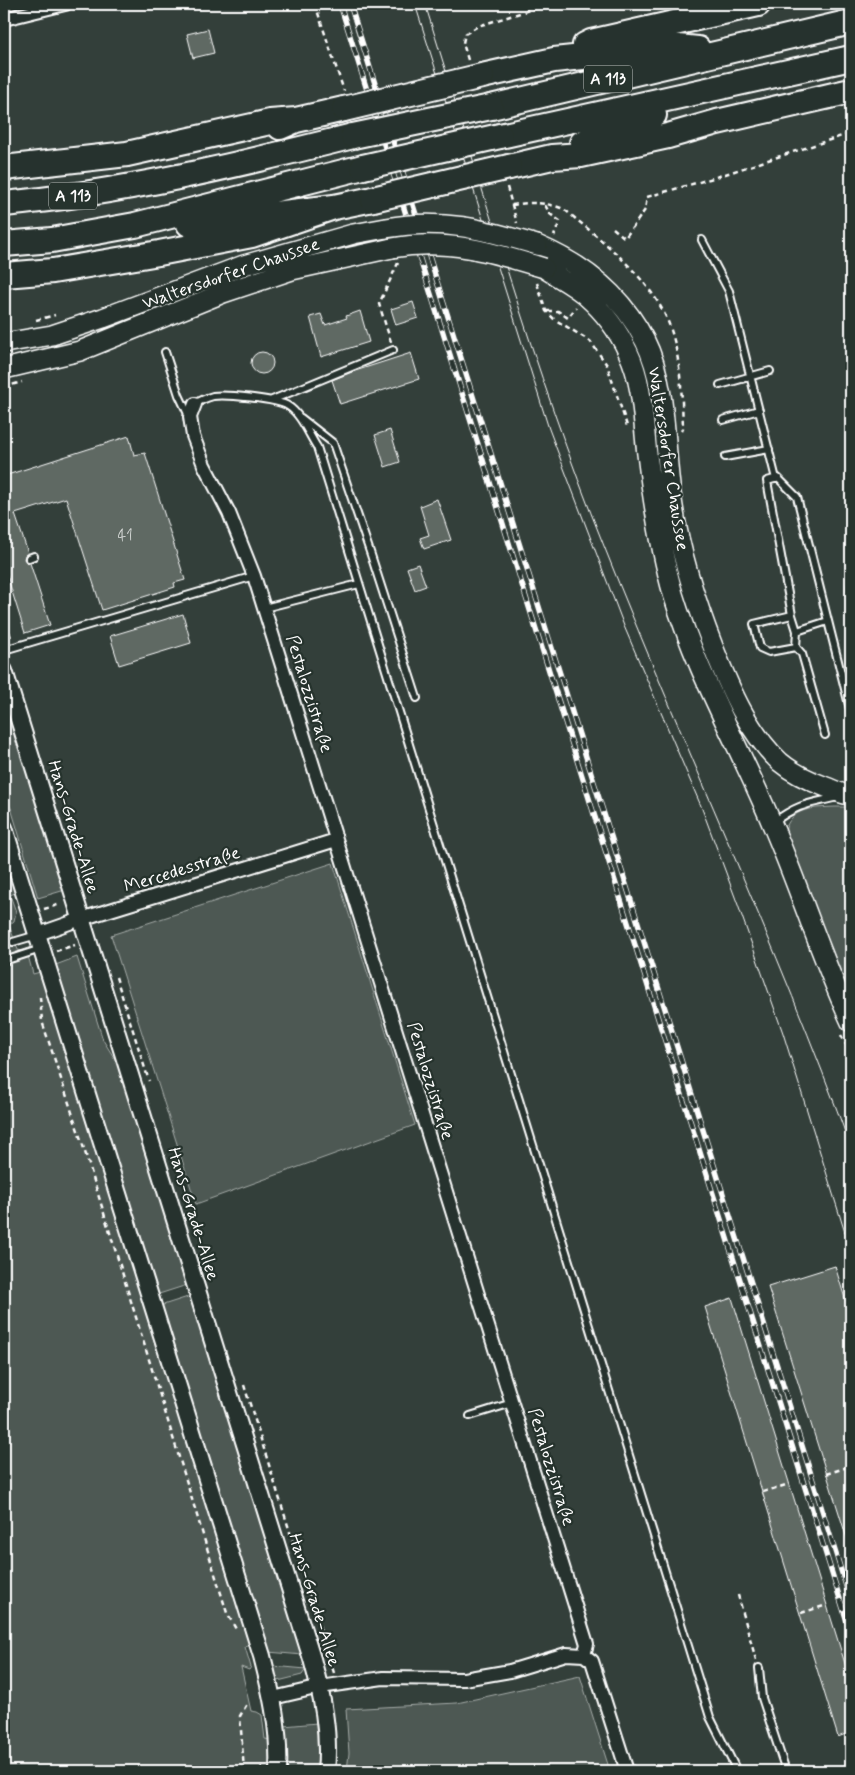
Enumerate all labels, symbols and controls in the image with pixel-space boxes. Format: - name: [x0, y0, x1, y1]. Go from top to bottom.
- road number: A 113: [584, 66, 632, 92]
- road number: A 113: [49, 182, 97, 210]
- street label: Waltersdorfer Chaussee: [139, 232, 323, 316]
- street label: Waltersdorfer Chaussee: [642, 365, 694, 553]
- house number: 41: [117, 526, 133, 546]
- street label: Pestalozzistraße: [280, 632, 338, 756]
- street label: Hans-Grade-Allee: [41, 757, 105, 897]
- street label: Mercedesstraße: [121, 841, 243, 899]
- street label: Pestalozzistraße: [401, 1019, 459, 1143]
- street label: Hans-Grade-Allee: [161, 1144, 225, 1284]
- street label: Pestalozzistraße: [522, 1405, 580, 1529]
- street label: Hans-Grade-Allee: [282, 1530, 346, 1670]

